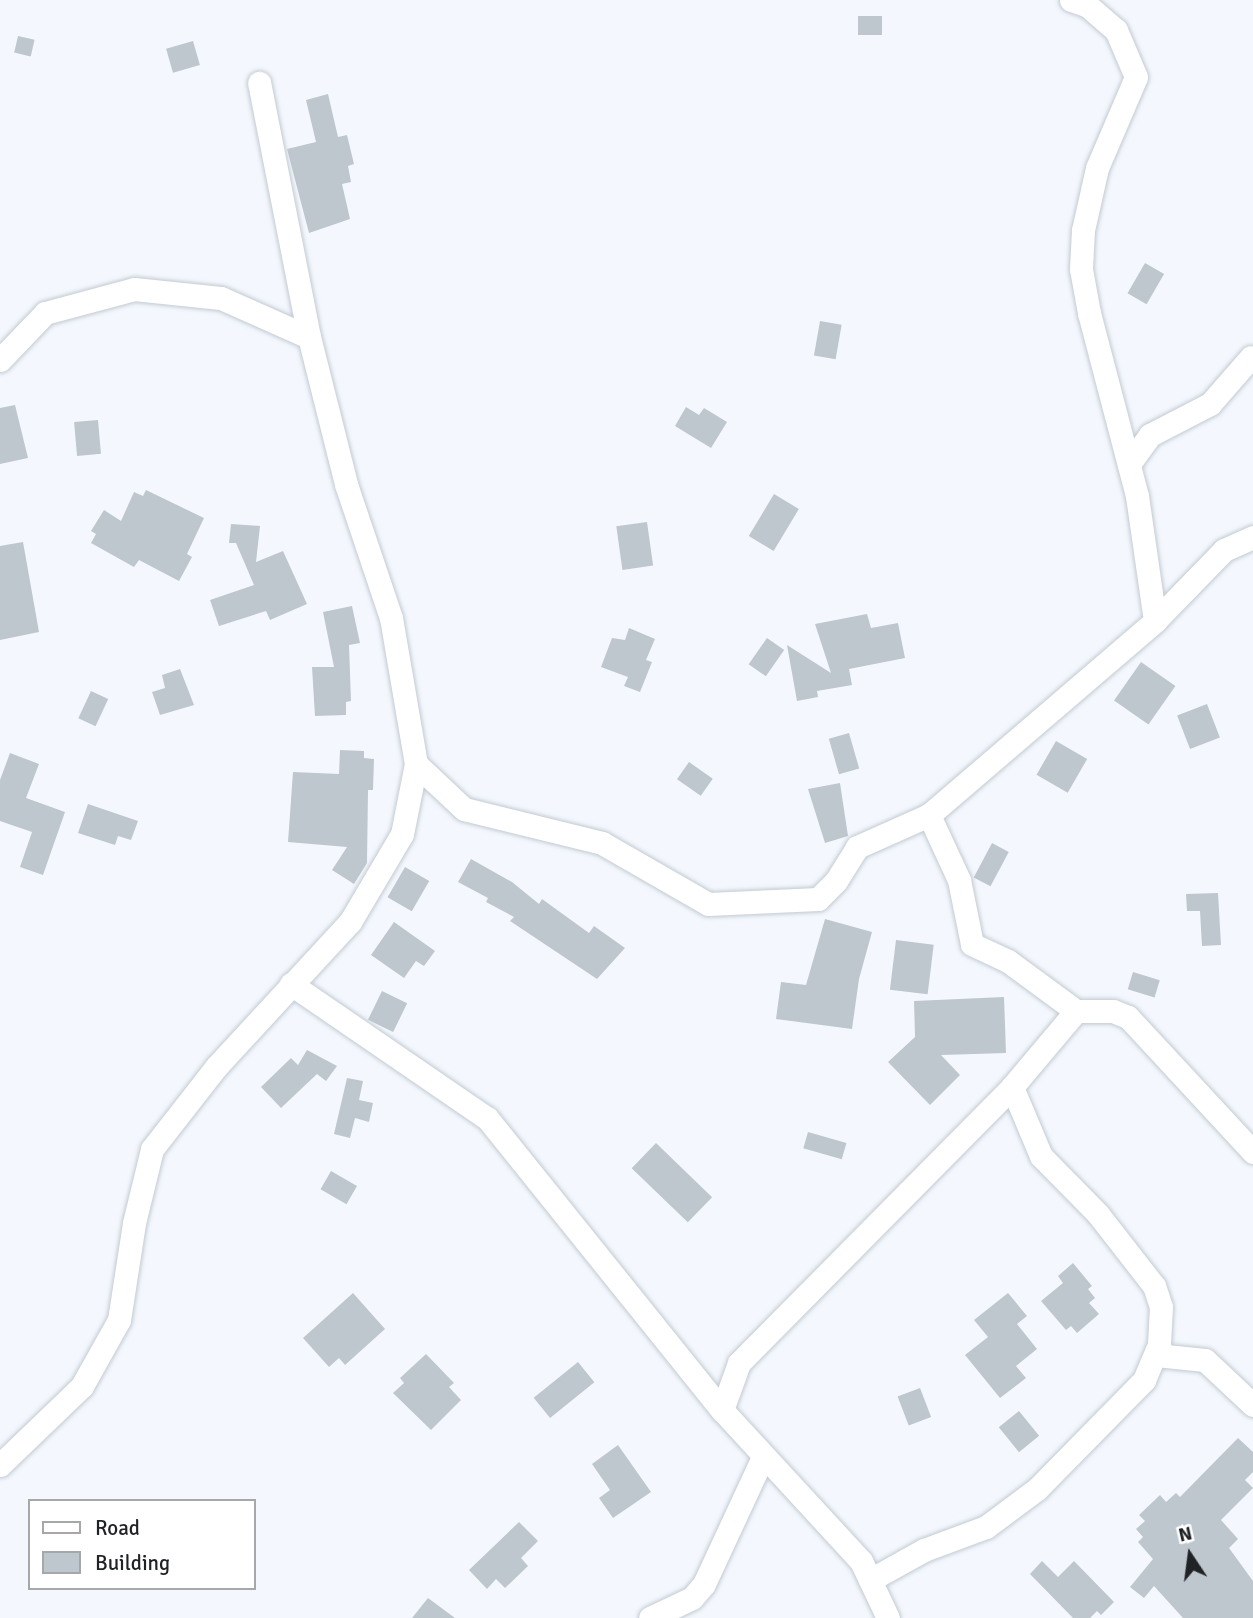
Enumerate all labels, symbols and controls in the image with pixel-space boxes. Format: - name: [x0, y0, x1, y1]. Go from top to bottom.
- legend: [28, 1499, 256, 1590]
- text: Road: [95, 1515, 140, 1541]
- north arrow: [1155, 1520, 1225, 1590]
- text: N: [1176, 1521, 1194, 1548]
- text: Building: [95, 1550, 170, 1576]

